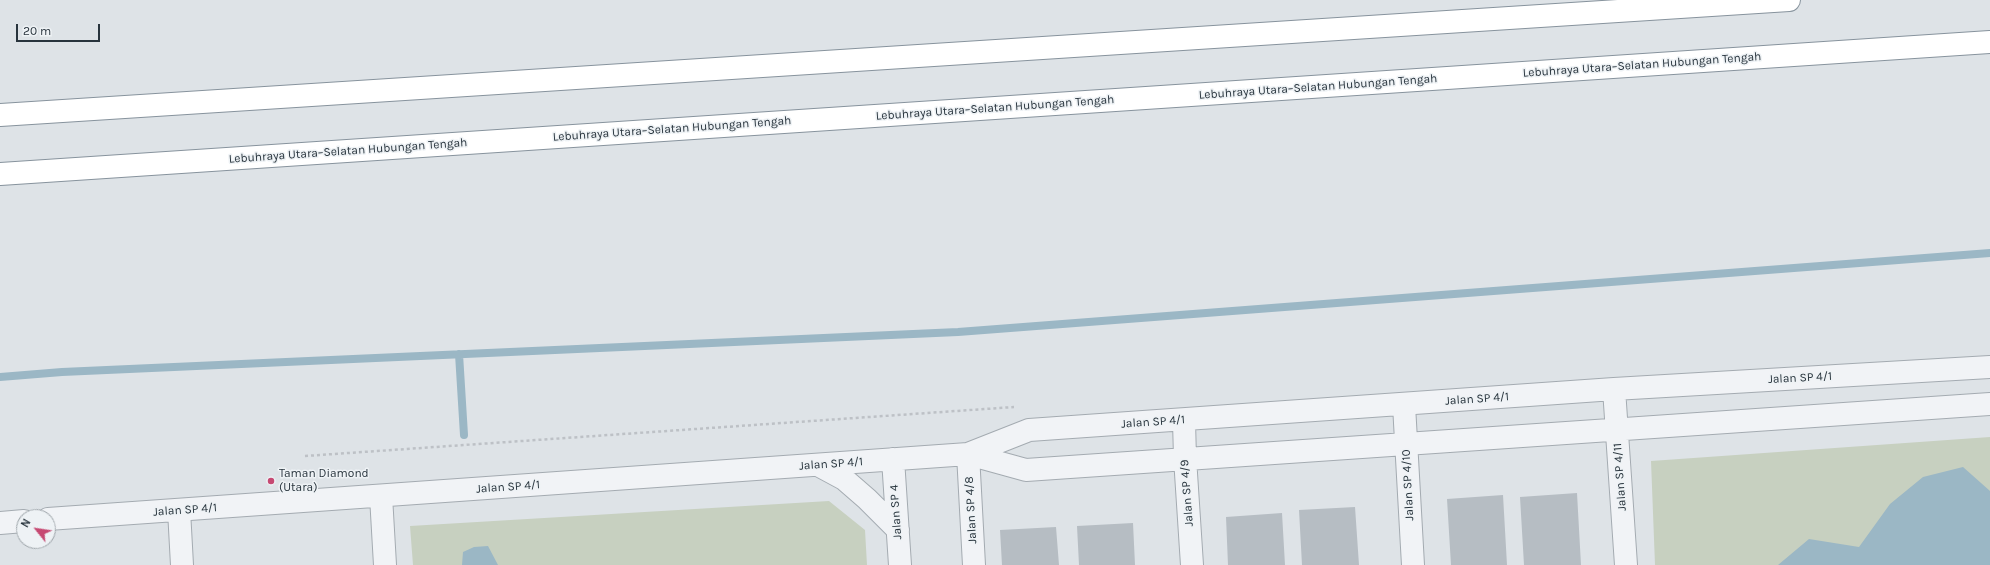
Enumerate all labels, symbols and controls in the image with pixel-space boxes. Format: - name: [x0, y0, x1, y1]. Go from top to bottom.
- scale bar: [18, 16, 102, 42]
- text: 20 m: [23, 24, 51, 38]
- street label: Lebuhraya Utara–Selatan Hubungan Tengah: [1522, 49, 1762, 81]
- street label: Lebuhraya Utara–Selatan Hubungan Tengah: [1198, 71, 1438, 103]
- street label: Lebuhraya Utara–Selatan Hubungan Tengah: [875, 92, 1115, 124]
- street label: Lebuhraya Utara–Selatan Hubungan Tengah: [552, 113, 792, 145]
- street label: Lebuhraya Utara–Selatan Hubungan Tengah: [228, 135, 468, 167]
- street label: Jalan SP 4/1: [1768, 369, 1832, 387]
- street label: Jalan SP 4/1: [1445, 390, 1509, 408]
- street label: Jalan SP 4/1: [1121, 413, 1185, 431]
- street label: Jalan SP 4/11: [1610, 443, 1630, 511]
- street label: Jalan SP 4/10: [1399, 449, 1417, 521]
- street label: Jalan SP 4/1: [799, 455, 863, 473]
- street label: Jalan SP 4/9: [1177, 459, 1197, 527]
- place label: Taman Diamond (Utara): [279, 467, 369, 495]
- marker: Taman Diamond (Utara): [266, 476, 276, 486]
- street label: Jalan SP 4/8: [962, 476, 980, 544]
- street label: Jalan SP 4/1: [476, 478, 540, 496]
- street label: Jalan SP 4: [887, 484, 905, 540]
- street label: Jalan SP 4/1: [153, 501, 217, 519]
- north arrow: [16, 509, 56, 549]
- text: N: [18, 517, 34, 530]

